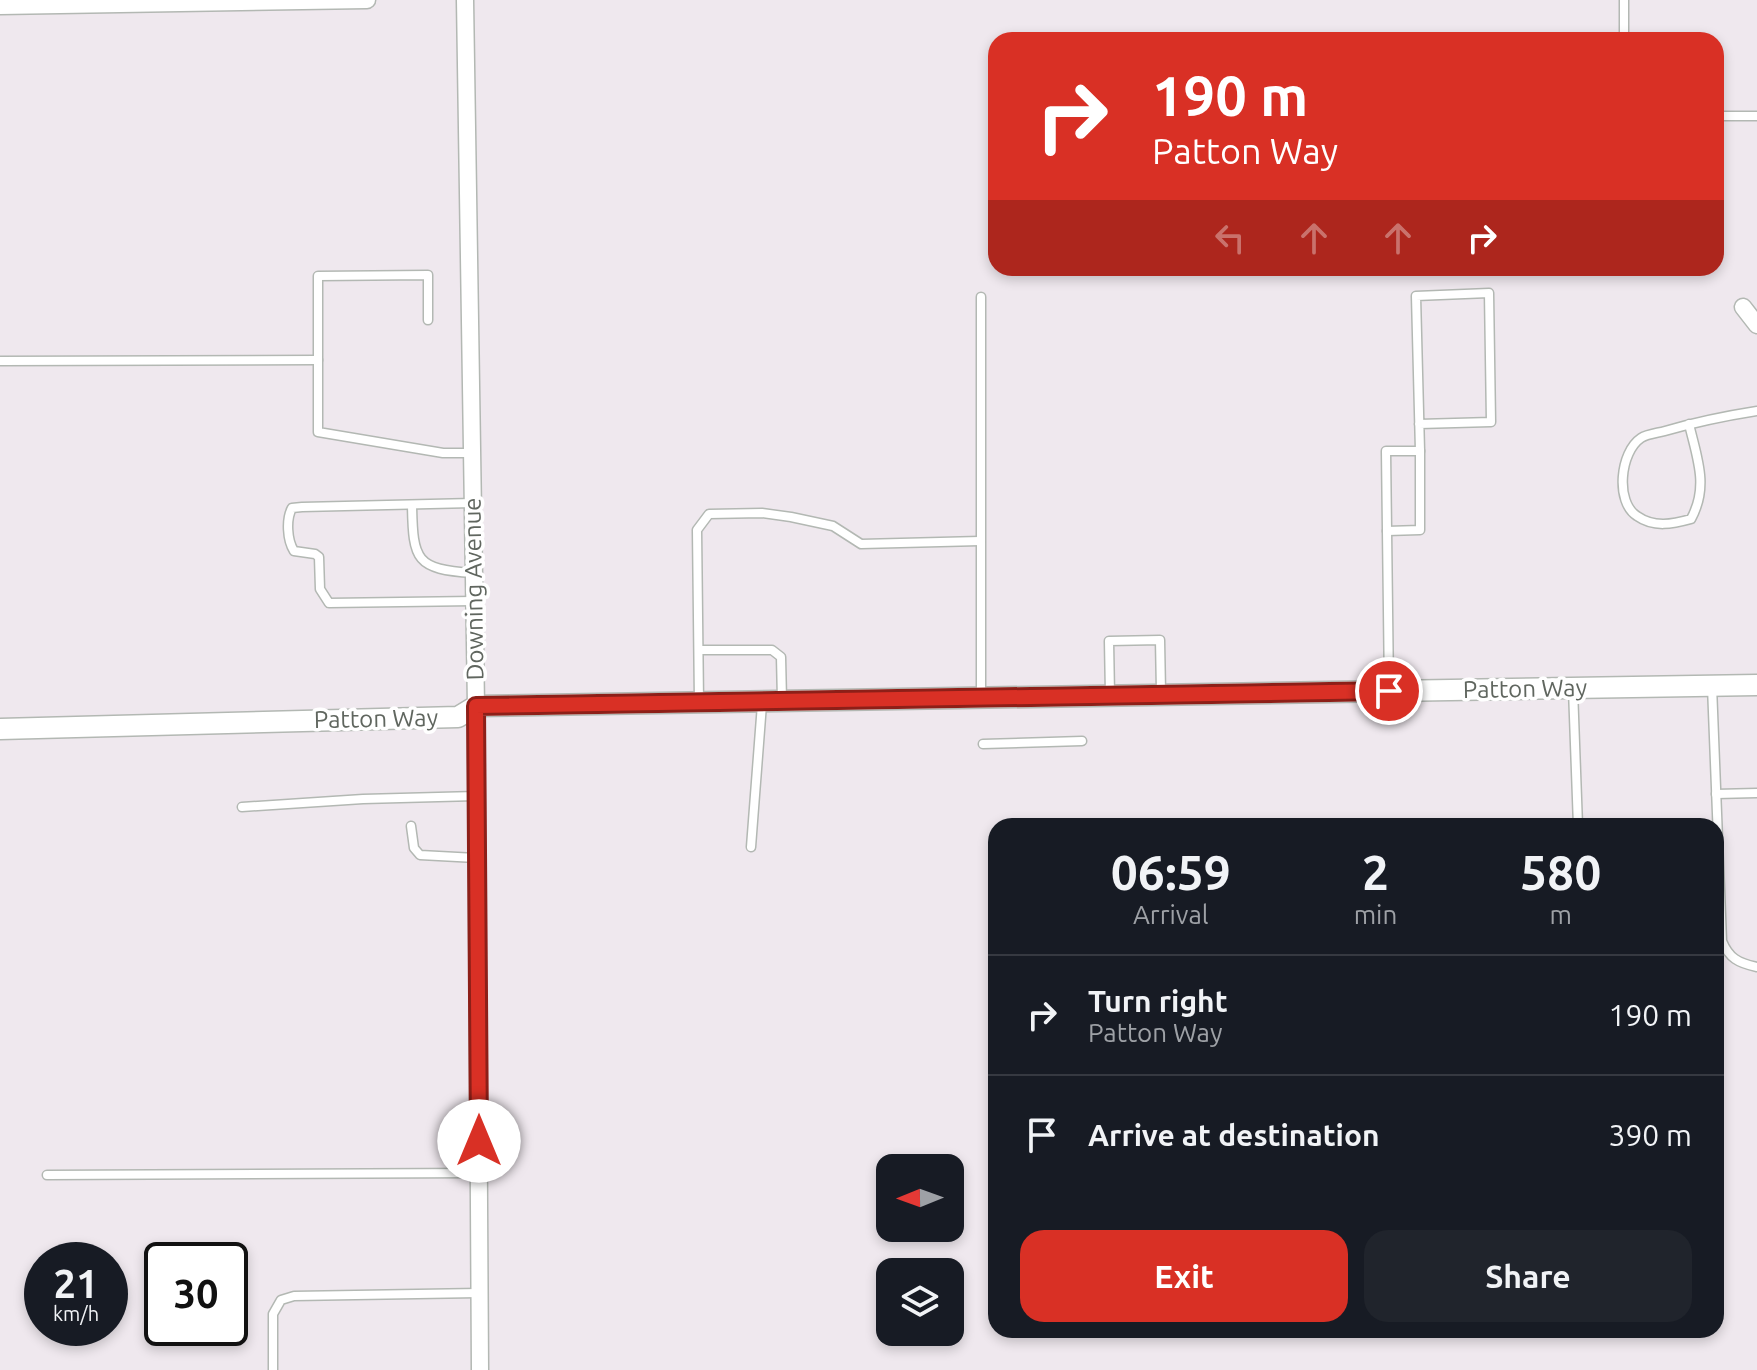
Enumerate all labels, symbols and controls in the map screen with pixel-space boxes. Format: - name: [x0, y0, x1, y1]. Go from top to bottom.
- icon: right: [1020, 64, 1124, 168]
- text: 190 m: [1152, 64, 1308, 127]
- text: Patton Way: [1152, 130, 1338, 171]
- icon: left: [1208, 216, 1252, 260]
- icon: ahead: [1292, 216, 1336, 260]
- icon: ahead: [1376, 216, 1420, 260]
- icon: right: [1460, 216, 1504, 260]
- street label: Downing Avenue: [458, 497, 489, 681]
- pin: [1355, 657, 1423, 725]
- icon: arrive: [1367, 669, 1411, 713]
- street label: Patton Way: [1463, 674, 1588, 703]
- street label: Patton Way: [314, 704, 439, 733]
- text: 06:59: [1111, 845, 1231, 899]
- text: 2: [1362, 845, 1389, 899]
- text: 580: [1520, 845, 1601, 899]
- text: Arrival: [1133, 900, 1209, 929]
- text: min: [1354, 900, 1397, 929]
- text: m: [1549, 900, 1572, 929]
- text: Turn right: [1088, 984, 1228, 1018]
- icon: right: [1020, 993, 1064, 1037]
- text: 190 m: [1608, 998, 1692, 1032]
- text: Patton Way: [1088, 1018, 1222, 1047]
- position arrow: [437, 1099, 521, 1183]
- icon: arrive: [1020, 1113, 1064, 1157]
- text: Arrive at destination: [1088, 1118, 1380, 1152]
- text: 390 m: [1608, 1118, 1692, 1152]
- north arrow: [876, 1154, 964, 1242]
- map controls: [876, 1154, 964, 1346]
- button: Exit: [1020, 1230, 1348, 1322]
- button: Share: [1364, 1230, 1692, 1322]
- speed limit sign: 30: [144, 1242, 248, 1346]
- button: layers: [876, 1258, 964, 1346]
- text: 21: [53, 1261, 99, 1306]
- text: km/h: [53, 1302, 99, 1325]

